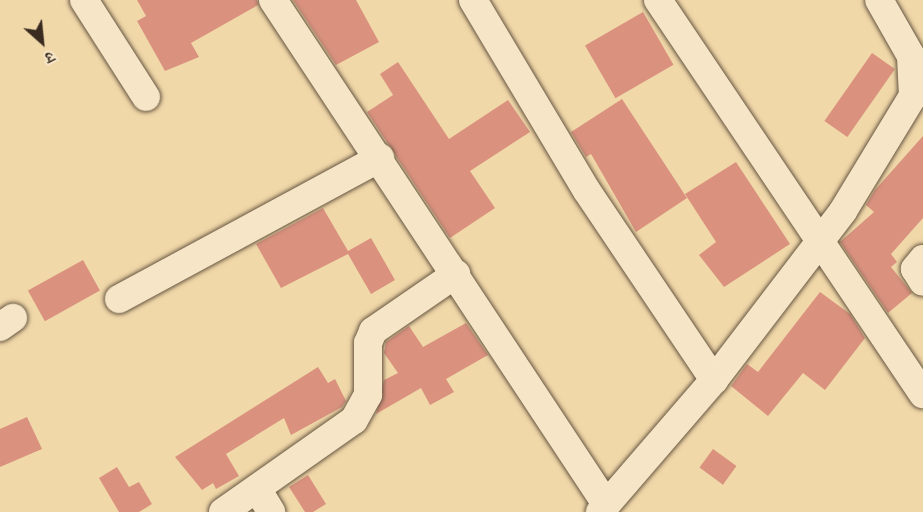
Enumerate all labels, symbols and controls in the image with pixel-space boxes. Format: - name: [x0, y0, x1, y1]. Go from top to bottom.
- north arrow: [12, 12, 72, 72]
- text: उ: [42, 47, 58, 69]

